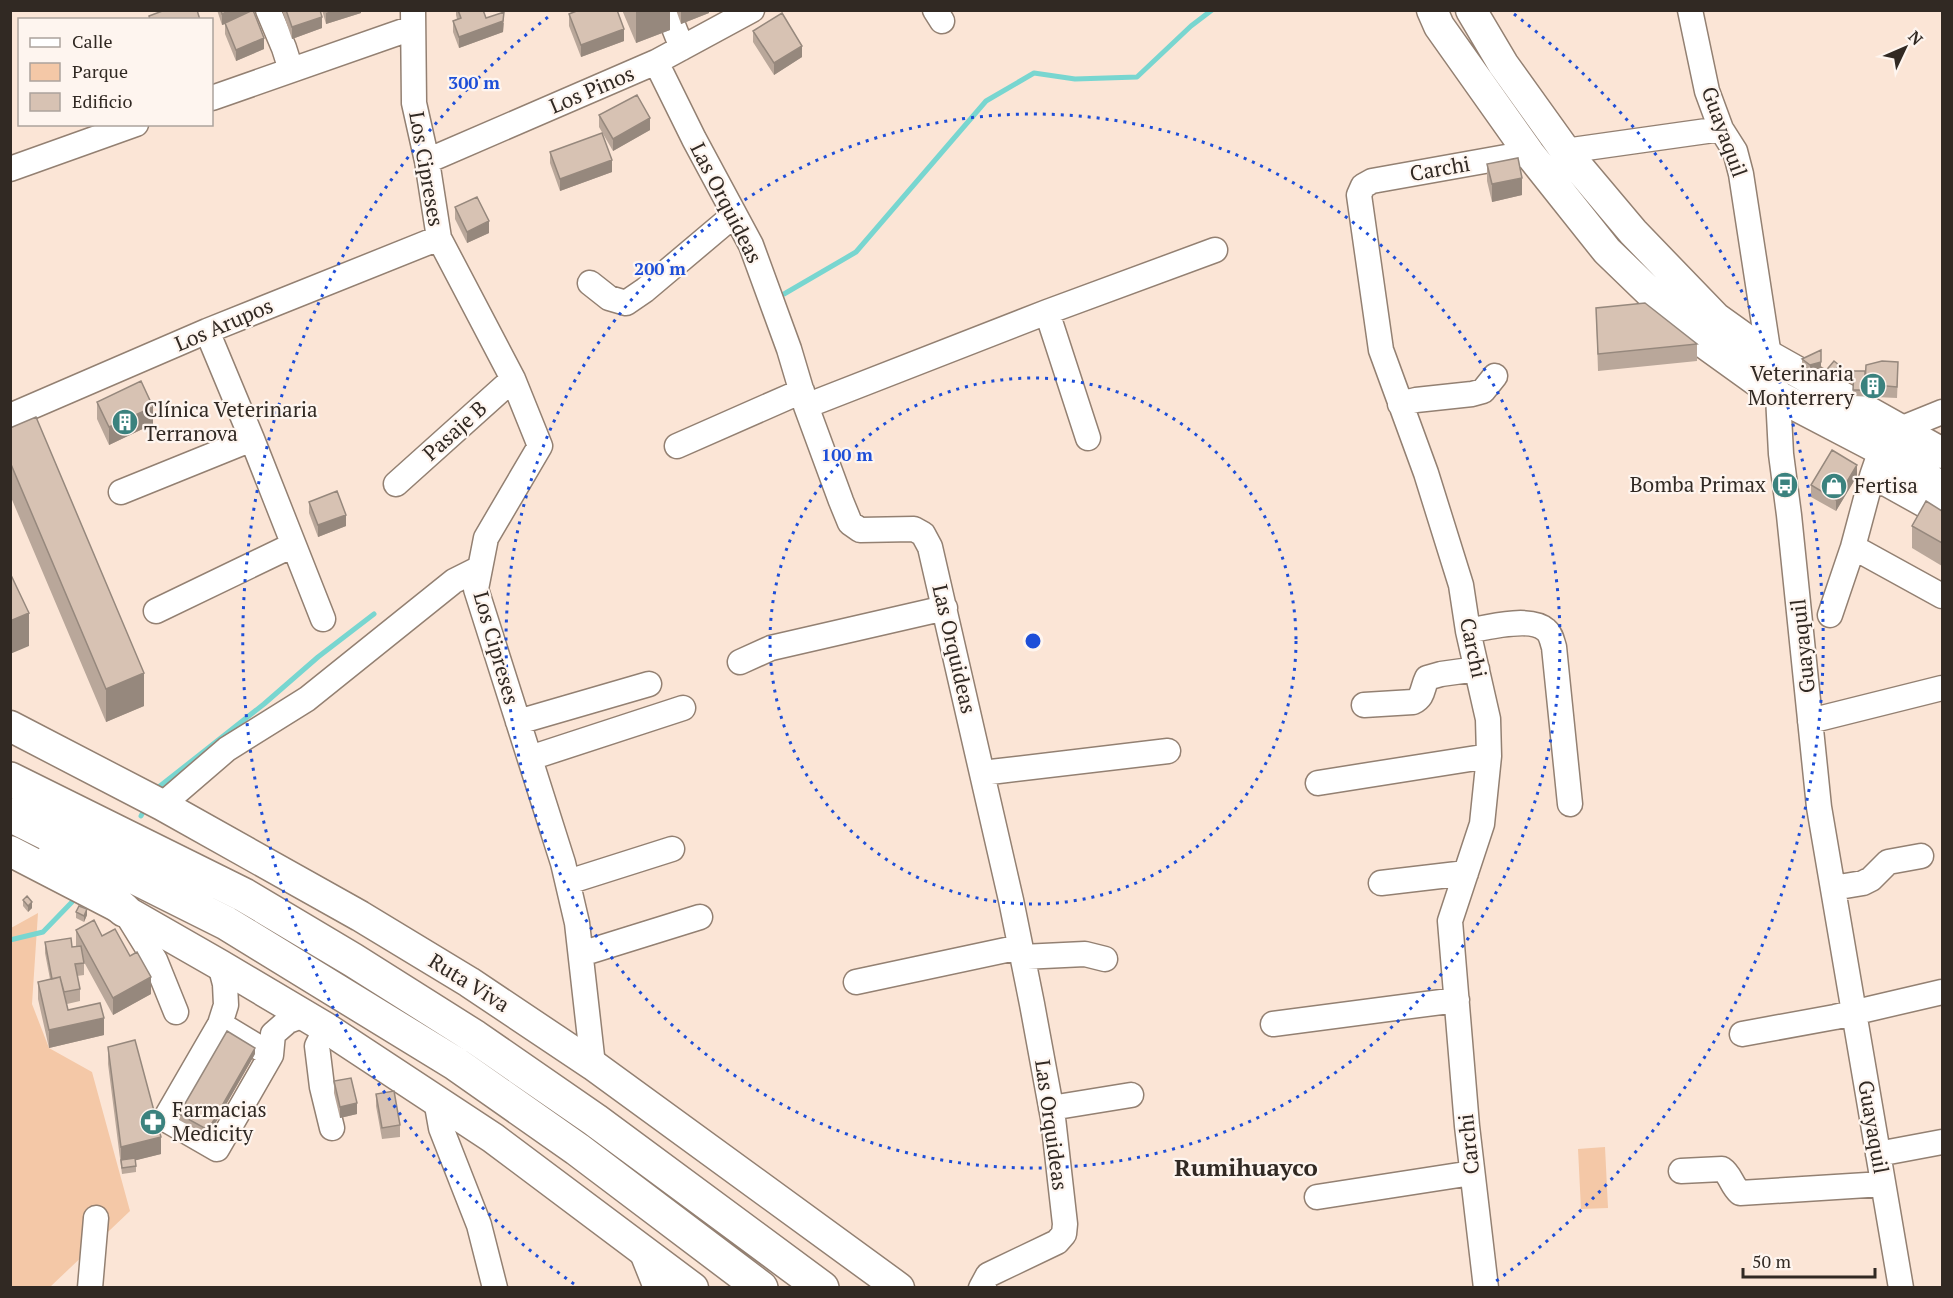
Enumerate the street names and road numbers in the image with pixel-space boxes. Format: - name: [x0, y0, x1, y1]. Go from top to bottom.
- street label: Los Pinos: [545, 59, 638, 119]
- street label: Guayaquil: [1696, 82, 1754, 181]
- street label: Los Cipreses: [403, 109, 451, 229]
- street label: Las Orquideas: [685, 138, 769, 268]
- street label: Carchi: [1408, 149, 1472, 187]
- street label: Los Arupos: [170, 291, 277, 357]
- street label: Pasaje B: [416, 394, 492, 467]
- street label: Las Orquideas: [927, 581, 983, 716]
- street label: Los Cipreses: [467, 588, 526, 708]
- street label: Guayaquil: [1783, 598, 1821, 695]
- street label: Carchi: [1454, 615, 1494, 680]
- street label: Ruta Viva: [424, 946, 516, 1018]
- street label: Las Orquideas: [1029, 1058, 1075, 1192]
- street label: Guayaquil: [1852, 1078, 1896, 1176]
- street label: Carchi: [1451, 1112, 1485, 1176]

